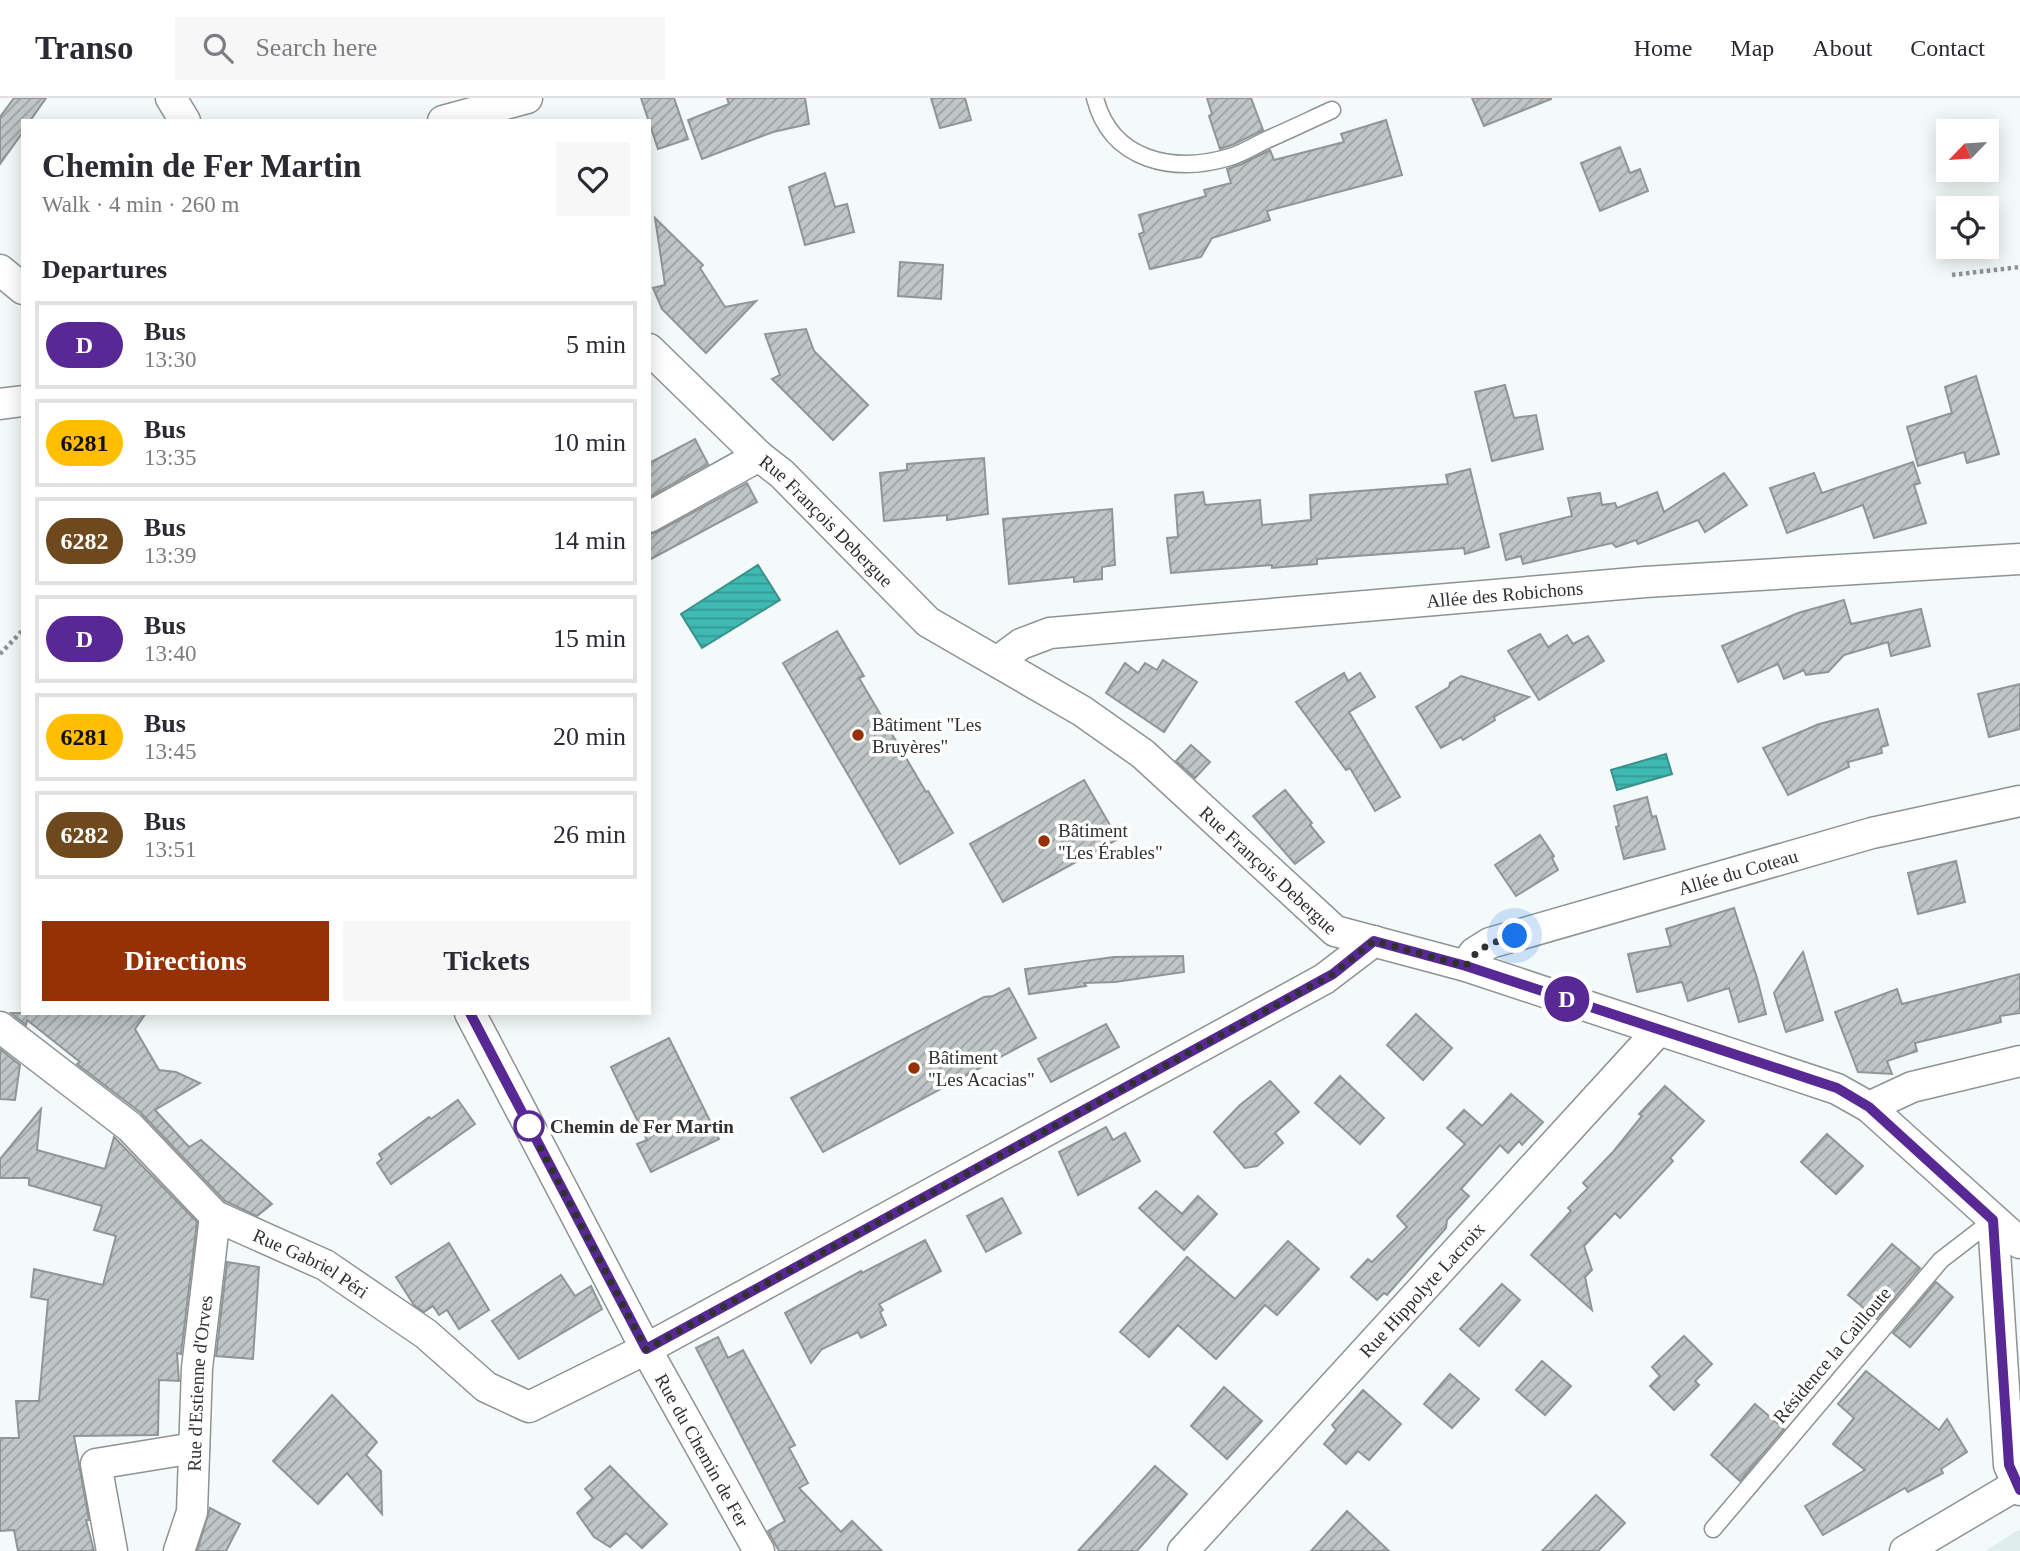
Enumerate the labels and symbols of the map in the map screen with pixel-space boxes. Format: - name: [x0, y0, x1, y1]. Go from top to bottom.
- north arrow: [1936, 119, 1998, 182]
- street label: Rue François Debergue: [756, 450, 898, 591]
- street label: Allée des Robichons: [1425, 577, 1584, 611]
- place label: Bâtiment "Les Bruyères": [872, 714, 982, 757]
- marker: Bâtiment "Les Bruyères": [850, 727, 866, 743]
- street label: Rue François Debergue: [1196, 801, 1342, 938]
- place label: Bâtiment "Les Érables": [1058, 820, 1163, 863]
- marker: Bâtiment "Les Érables": [1036, 833, 1052, 849]
- street label: Allée du Coteau: [1676, 844, 1801, 899]
- your location: [1497, 918, 1532, 953]
- line badge: D: [1544, 976, 1590, 1022]
- place label: Bâtiment "Les Acacias": [928, 1047, 1035, 1090]
- marker: Bâtiment "Les Acacias": [906, 1060, 922, 1076]
- marker: Chemin de Fer Martin: [514, 1111, 544, 1141]
- place label: Chemin de Fer Martin: [550, 1116, 734, 1137]
- street label: Rue Hippolyte Lacroix: [1355, 1218, 1489, 1361]
- street label: Rue Gabriel Péri: [250, 1224, 373, 1302]
- street label: Résidence la Cailloute: [1769, 1283, 1895, 1427]
- street label: Rue d'Estienne d'Orves: [183, 1294, 216, 1472]
- street label: Rue du Chemin de Fer: [651, 1370, 754, 1531]

